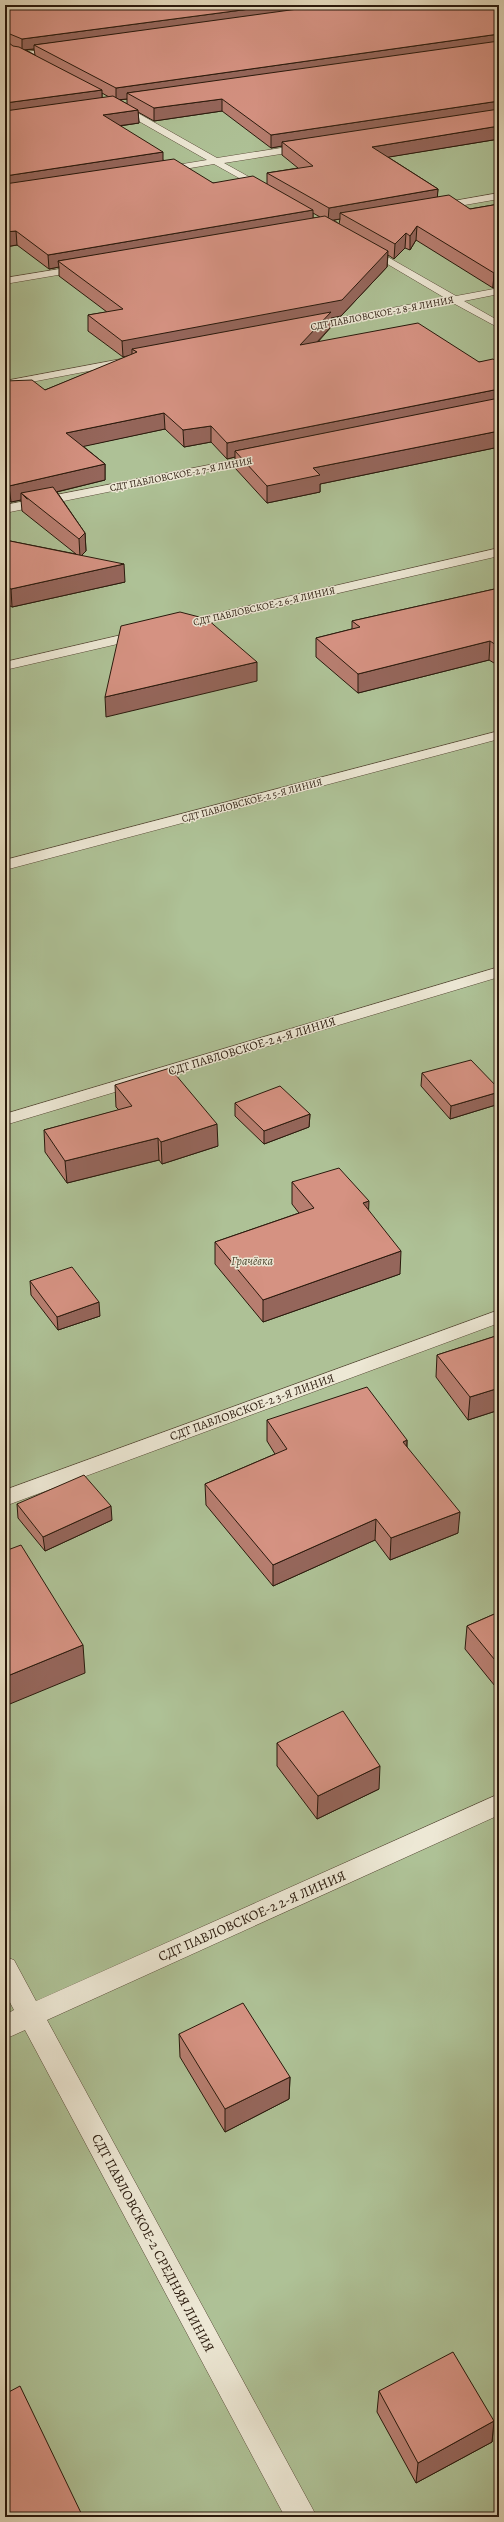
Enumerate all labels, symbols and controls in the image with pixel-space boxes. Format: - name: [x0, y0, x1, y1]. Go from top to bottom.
- street label: СДТ ПАВЛОВСКОЕ-2 8-Я ЛИНИЯ: [309, 293, 455, 333]
- street label: СДТ ПАВЛОВСКОЕ-2 7-Я ЛИНИЯ: [109, 454, 253, 494]
- street label: СДТ ПАВЛОВСКОЕ-2 6-Я ЛИНИЯ: [192, 583, 336, 629]
- street label: СДТ ПАВЛОВСКОЕ-2 5-Я ЛИНИЯ: [180, 775, 324, 825]
- street label: СДТ ПАВЛОВСКОЕ-2 4-Я ЛИНИЯ: [166, 1013, 338, 1079]
- park label: Грачёвка: [231, 1253, 273, 1269]
- street label: СДТ ПАВЛОВСКОЕ-2 3-Я ЛИНИЯ: [167, 1370, 337, 1444]
- street label: СДТ ПАВЛОВСКОЕ-2 2-Я ЛИНИЯ: [155, 1866, 349, 1966]
- street label: СДТ ПАВЛОВСКОЕ-2 СРЕДНЯЯ ЛИНИЯ: [87, 2130, 219, 2356]

